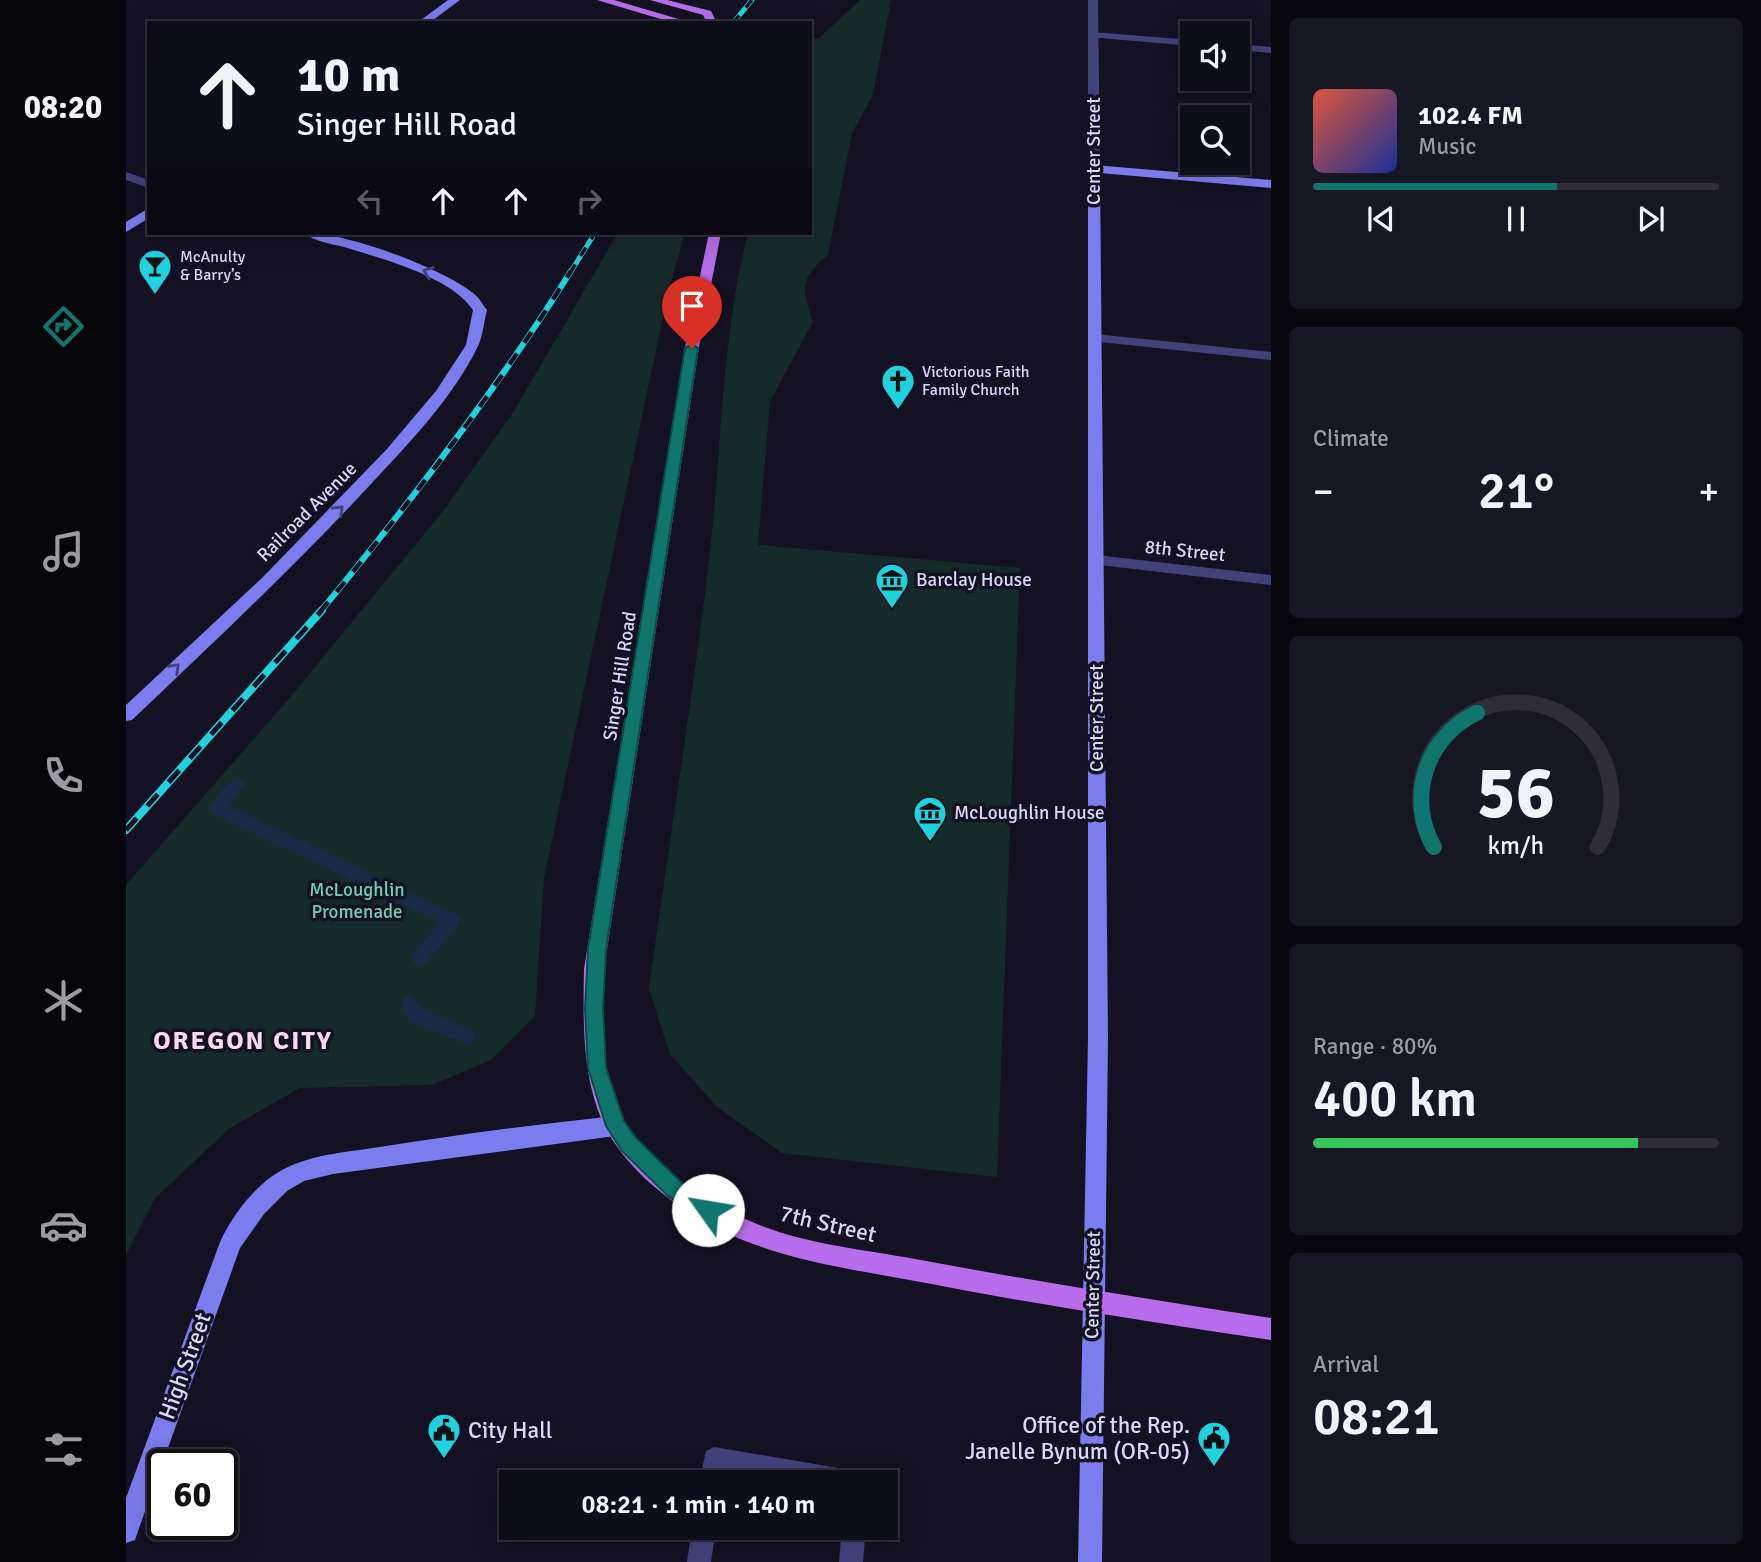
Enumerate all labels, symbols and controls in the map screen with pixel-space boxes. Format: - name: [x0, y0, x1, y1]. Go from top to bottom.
- map controls: [1180, 21, 1250, 175]
- button: sound: [1180, 21, 1250, 91]
- text: 10 m: [297, 45, 400, 105]
- icon: ahead: [182, 49, 273, 140]
- text: 08:20: [24, 88, 102, 127]
- street label: Center Street: [1082, 97, 1106, 205]
- text: 102.4 FM: [1418, 100, 1523, 132]
- text: Singer Hill Road: [297, 105, 517, 144]
- button: search: [1180, 105, 1250, 175]
- text: Music: [1418, 132, 1476, 161]
- icon: left: [351, 182, 389, 220]
- icon: ahead: [424, 182, 462, 220]
- icon: ahead: [497, 182, 535, 220]
- icon: right: [570, 182, 608, 220]
- icon: previous: [1362, 200, 1400, 238]
- icon: pause: [1497, 200, 1535, 238]
- icon: next: [1632, 200, 1670, 238]
- bar icon: McAnulty & Barry’s: [136, 247, 174, 296]
- place label: McAnulty & Barry’s: [180, 247, 246, 285]
- one-way arrow: [423, 267, 435, 281]
- pin: [662, 276, 722, 348]
- icon: arrive: [673, 287, 711, 325]
- icon: directions: [39, 302, 88, 351]
- church icon: Victorious Faith Family Church: [879, 362, 917, 411]
- place label: Victorious Faith Family Church: [922, 362, 1029, 400]
- text: Climate: [1313, 424, 1389, 453]
- street label: Railroad Avenue: [252, 457, 362, 567]
- text: 21°: [1478, 459, 1554, 523]
- text: −: [1313, 468, 1334, 515]
- text: +: [1698, 468, 1719, 515]
- one-way arrow: [331, 505, 344, 518]
- icon: music: [39, 527, 88, 576]
- street label: 8th Street: [1143, 535, 1227, 567]
- museum icon: Barclay House: [873, 561, 911, 610]
- place label: Barclay House: [916, 568, 1032, 592]
- street label: Singer Hill Road: [598, 610, 642, 742]
- one-way arrow: [167, 663, 180, 676]
- street label: Center Street: [1085, 664, 1109, 772]
- text: 56: [1477, 749, 1555, 838]
- icon: phone: [39, 751, 88, 800]
- museum icon: McLoughlin House: [911, 794, 949, 843]
- place label: McLoughlin House: [954, 801, 1104, 825]
- text: km/h: [1488, 830, 1544, 861]
- park label: McLoughlin Promenade: [309, 878, 405, 924]
- icon: climate: [39, 976, 88, 1025]
- district label: OREGON CITY: [153, 1025, 333, 1057]
- text: Range · 80%: [1313, 1032, 1437, 1061]
- text: 400 km: [1313, 1067, 1477, 1131]
- position arrow: [671, 1173, 745, 1247]
- street label: 7th Street: [777, 1199, 879, 1249]
- icon: car: [39, 1201, 88, 1250]
- street label: Center Street: [1080, 1231, 1106, 1339]
- street label: High Street: [152, 1309, 218, 1423]
- text: Arrival: [1313, 1350, 1379, 1379]
- text: 08:21: [1313, 1385, 1440, 1449]
- public building icon: City Hall: [425, 1411, 463, 1460]
- place label: Office of the Rep. Janelle Bynum (OR-05): [965, 1411, 1190, 1466]
- place label: City Hall: [468, 1416, 553, 1445]
- public building icon: Office of the Rep. Janelle Bynum (OR-05): [1195, 1419, 1233, 1468]
- icon: filters: [39, 1425, 88, 1474]
- speed limit sign: 60: [147, 1449, 238, 1540]
- text: 08:21 · 1 min · 140 m: [582, 1489, 815, 1521]

